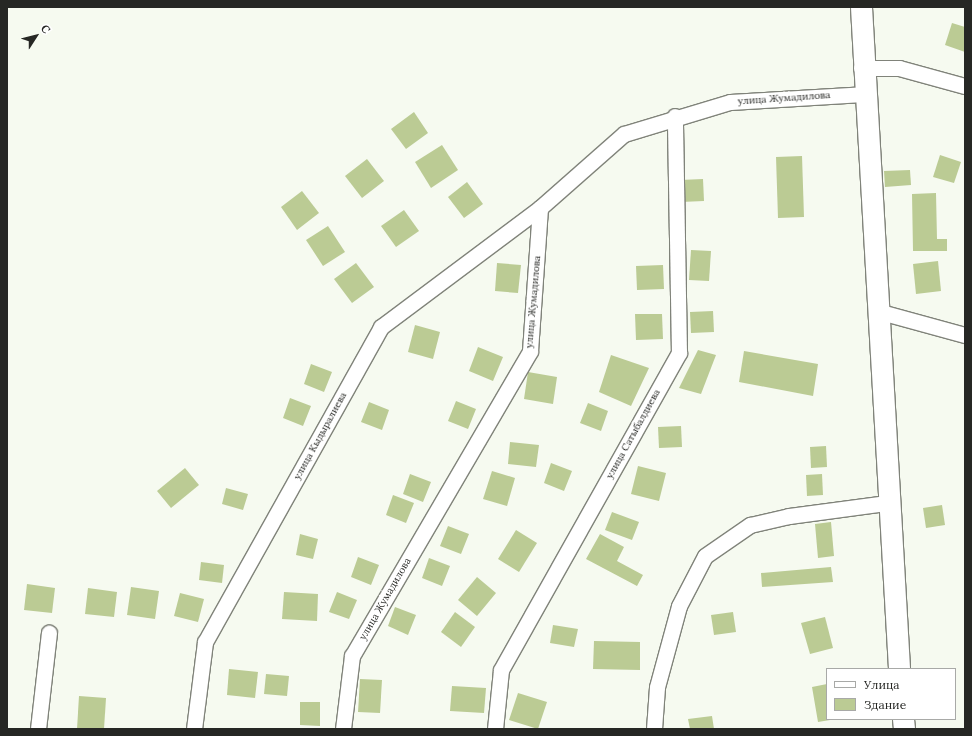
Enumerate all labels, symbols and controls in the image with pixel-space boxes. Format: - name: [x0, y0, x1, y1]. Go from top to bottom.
- north arrow: [16, 16, 56, 56]
- text: С: [38, 22, 54, 36]
- street label: улица Жумадилова: [737, 89, 831, 107]
- street label: улица Жумадилова: [523, 255, 543, 349]
- street label: улица Сатыбалдиева: [603, 387, 663, 481]
- street label: улица Кыдыралиева: [291, 390, 349, 482]
- street label: улица Жумадилова: [357, 556, 413, 642]
- legend: [826, 668, 956, 720]
- text: Улица: [864, 677, 900, 692]
- text: Здание: [864, 697, 906, 712]

